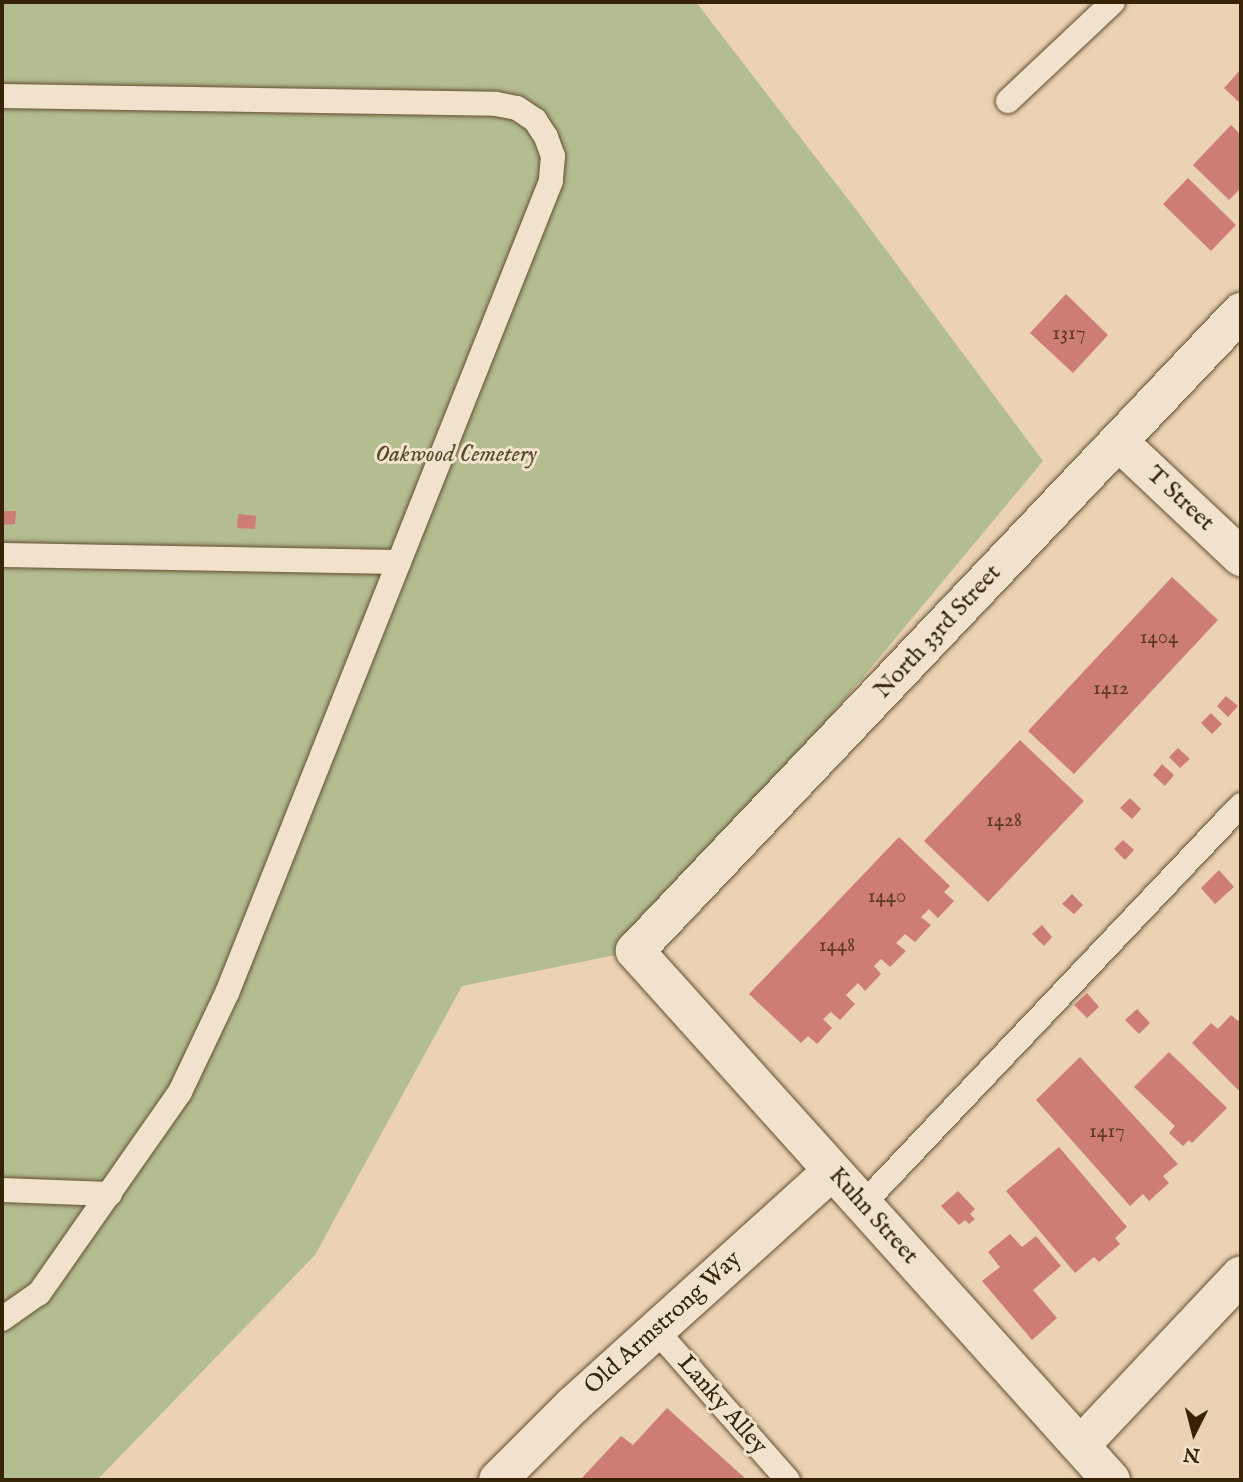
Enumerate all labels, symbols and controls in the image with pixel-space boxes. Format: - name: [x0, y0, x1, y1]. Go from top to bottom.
- house number: 1317: [1052, 321, 1086, 347]
- park label: Oakwood Cemetery: [375, 441, 537, 469]
- street label: T Street: [1140, 460, 1220, 538]
- street label: North 33rd Street: [869, 559, 1007, 705]
- house number: 1404: [1140, 625, 1178, 651]
- house number: 1412: [1093, 676, 1129, 702]
- house number: 1428: [986, 808, 1022, 834]
- house number: 1440: [868, 884, 906, 910]
- house number: 1448: [819, 933, 855, 959]
- house number: 1417: [1089, 1119, 1125, 1145]
- street label: Kuhn Street: [822, 1162, 924, 1270]
- street label: Old Armstrong Way: [579, 1245, 747, 1401]
- street label: Lanky Alley: [671, 1349, 773, 1461]
- north arrow: [1159, 1398, 1229, 1468]
- text: N: [1182, 1441, 1201, 1467]

